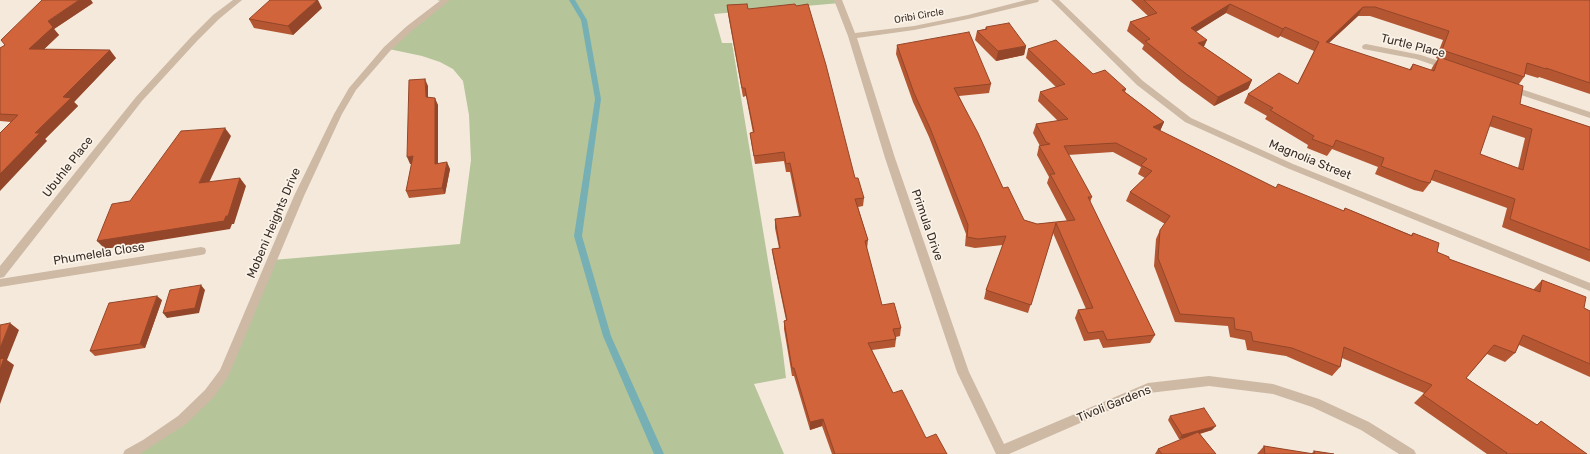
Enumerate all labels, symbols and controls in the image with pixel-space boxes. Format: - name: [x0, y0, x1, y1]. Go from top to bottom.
- street label: Oribi Circle: [893, 6, 945, 26]
- street label: Turtle Place: [1379, 31, 1447, 61]
- street label: Ubuhle Place: [40, 134, 96, 200]
- street label: Magnolia Street: [1267, 137, 1353, 183]
- street label: Mobeni Heights Drive: [244, 166, 304, 280]
- street label: Primula Drive: [908, 187, 946, 263]
- street label: Phumelela Close: [52, 240, 146, 268]
- street label: Tivoli Gardens: [1075, 383, 1153, 425]

